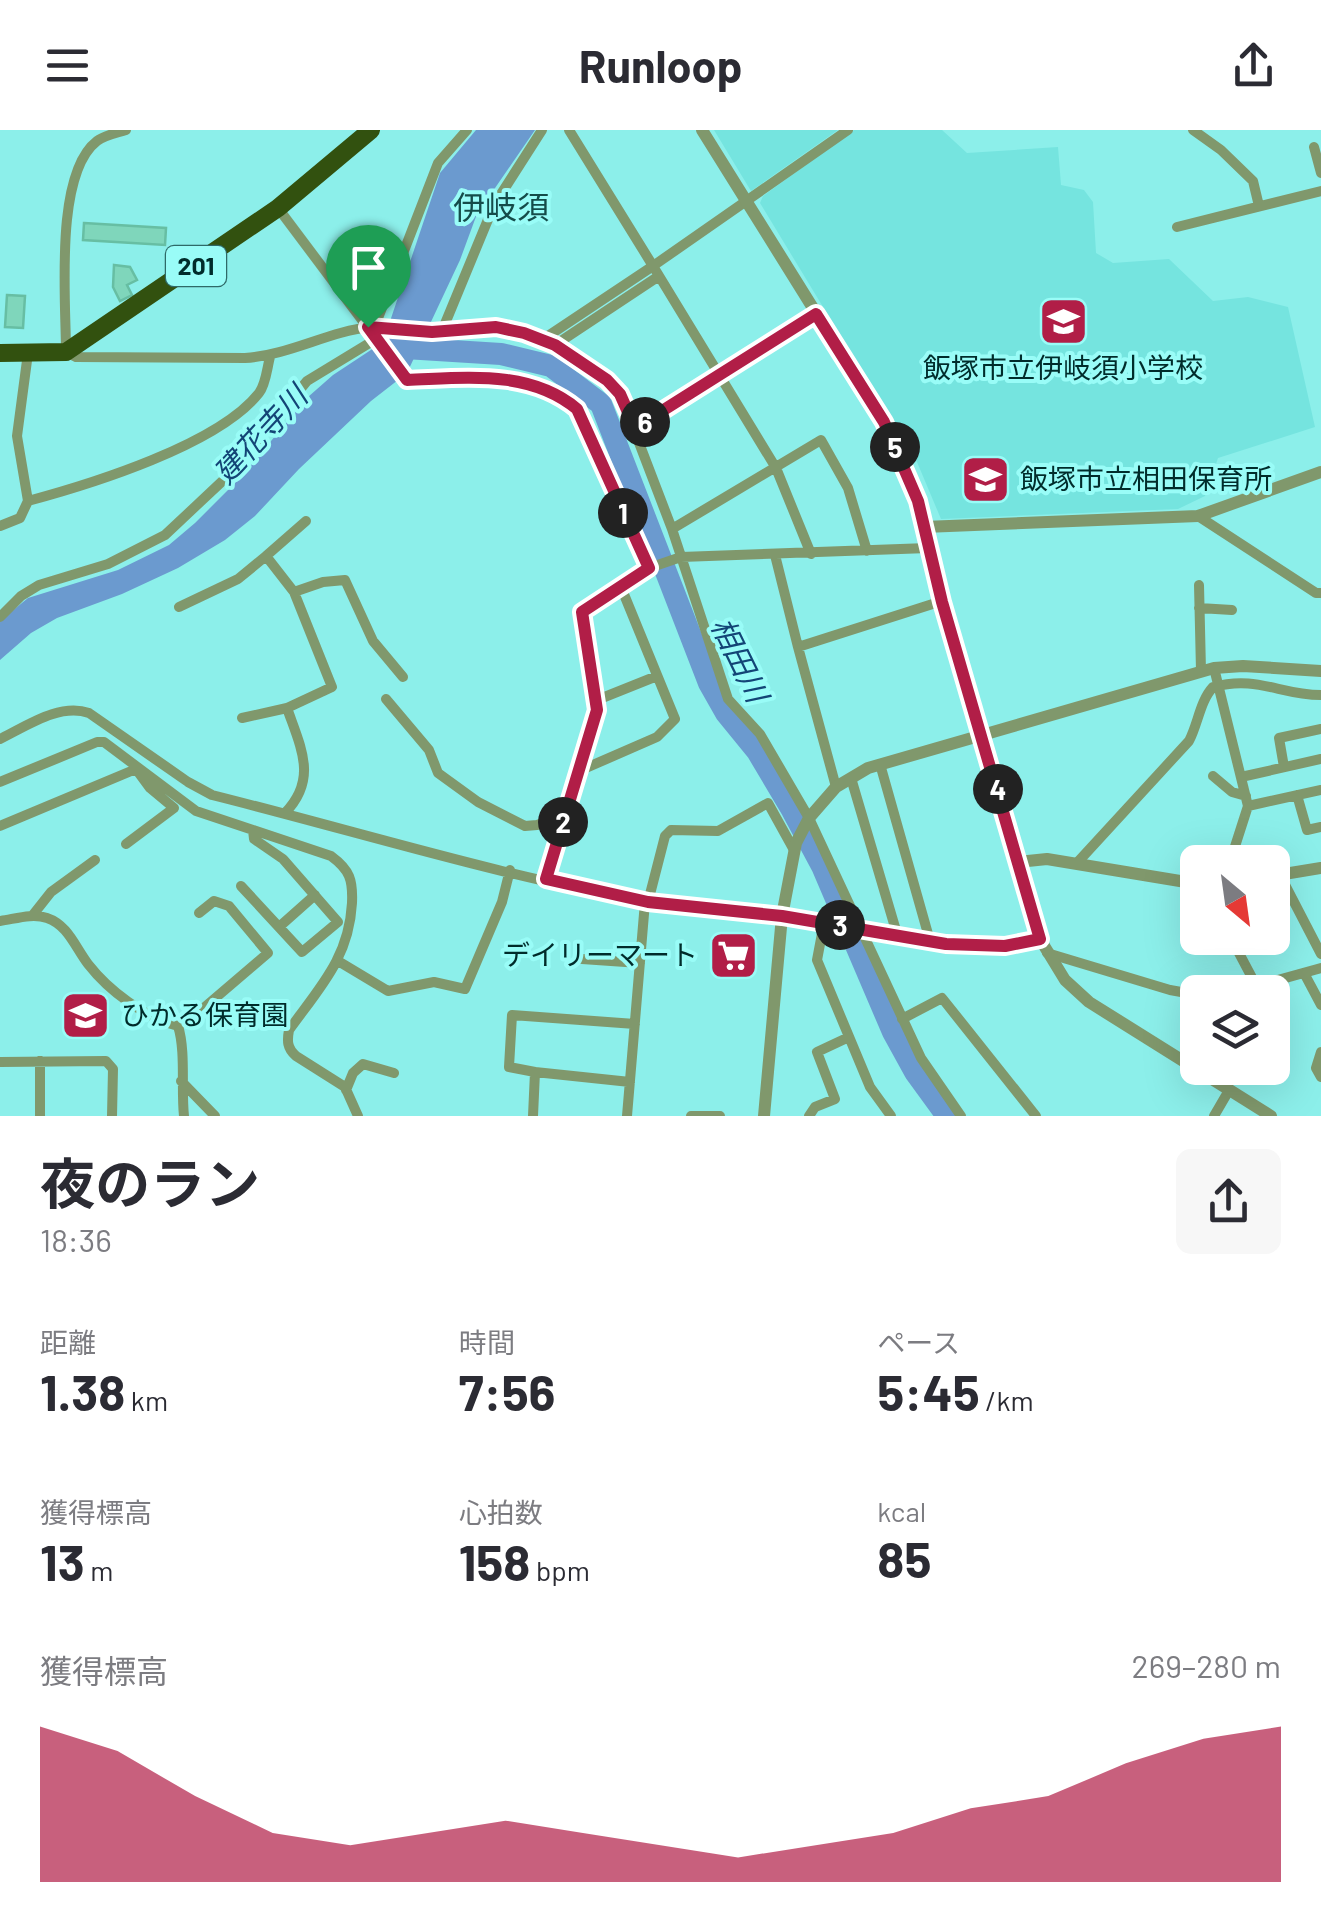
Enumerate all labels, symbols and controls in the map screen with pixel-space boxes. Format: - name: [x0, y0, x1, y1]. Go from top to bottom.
- icon: menu: [40, 38, 95, 93]
- text: Runloop: [579, 38, 742, 92]
- icon: share: [1226, 38, 1281, 93]
- district label: 伊岐須: [453, 187, 549, 225]
- pin: [326, 225, 411, 328]
- icon: arrive: [341, 240, 396, 295]
- road number: 201: [166, 246, 226, 286]
- school or university icon: 飯塚市立伊岐須小学校: [1037, 295, 1089, 347]
- place label: 飯塚市立伊岐須小学校: [923, 350, 1203, 384]
- water label: 建花寺川: [205, 375, 316, 490]
- pin: 6: [620, 397, 670, 447]
- text: 6: [637, 405, 653, 439]
- pin: 5: [870, 422, 920, 472]
- text: 5: [887, 430, 903, 464]
- school or university icon: 飯塚市立相田保育所: [959, 453, 1011, 505]
- place label: 飯塚市立相田保育所: [1020, 461, 1272, 495]
- pin: 1: [598, 488, 648, 538]
- text: 1: [618, 496, 628, 530]
- water label: 相田川: [705, 611, 778, 710]
- pin: 4: [973, 764, 1023, 814]
- text: 4: [990, 772, 1006, 806]
- pin: 2: [538, 797, 588, 847]
- text: 2: [555, 805, 571, 839]
- north arrow: [1180, 845, 1290, 955]
- map controls: [1180, 845, 1290, 1085]
- pin: 3: [815, 900, 865, 950]
- text: 3: [832, 908, 848, 942]
- supermarket icon: デイリーマート: [707, 929, 759, 981]
- place label: デイリーマート: [502, 937, 698, 971]
- button: layers: [1180, 975, 1290, 1085]
- school or university icon: ひかる保育園: [60, 989, 112, 1041]
- place label: ひかる保育園: [121, 997, 289, 1031]
- text: 夜のラン: [40, 1149, 260, 1215]
- button: share: [1176, 1149, 1281, 1254]
- text: 18:36: [40, 1220, 112, 1258]
- text: 距離: [40, 1325, 96, 1359]
- text: 時間: [459, 1325, 515, 1359]
- text: ペース: [877, 1325, 960, 1359]
- text: 1.38: [40, 1361, 125, 1421]
- text: 7:56: [459, 1361, 555, 1421]
- text: 5:45: [877, 1361, 980, 1421]
- text: km: [125, 1383, 168, 1417]
- text: /km: [980, 1383, 1034, 1417]
- text: kcal: [877, 1494, 926, 1528]
- text: 獲得標高: [40, 1495, 152, 1529]
- text: 心拍数: [459, 1495, 543, 1529]
- text: 85: [877, 1528, 931, 1588]
- text: 13: [40, 1531, 85, 1591]
- text: 158: [459, 1531, 530, 1591]
- text: m: [85, 1553, 113, 1587]
- text: bpm: [530, 1553, 590, 1587]
- text: 269–280 m: [1132, 1646, 1281, 1684]
- text: 獲得標高: [40, 1651, 168, 1689]

